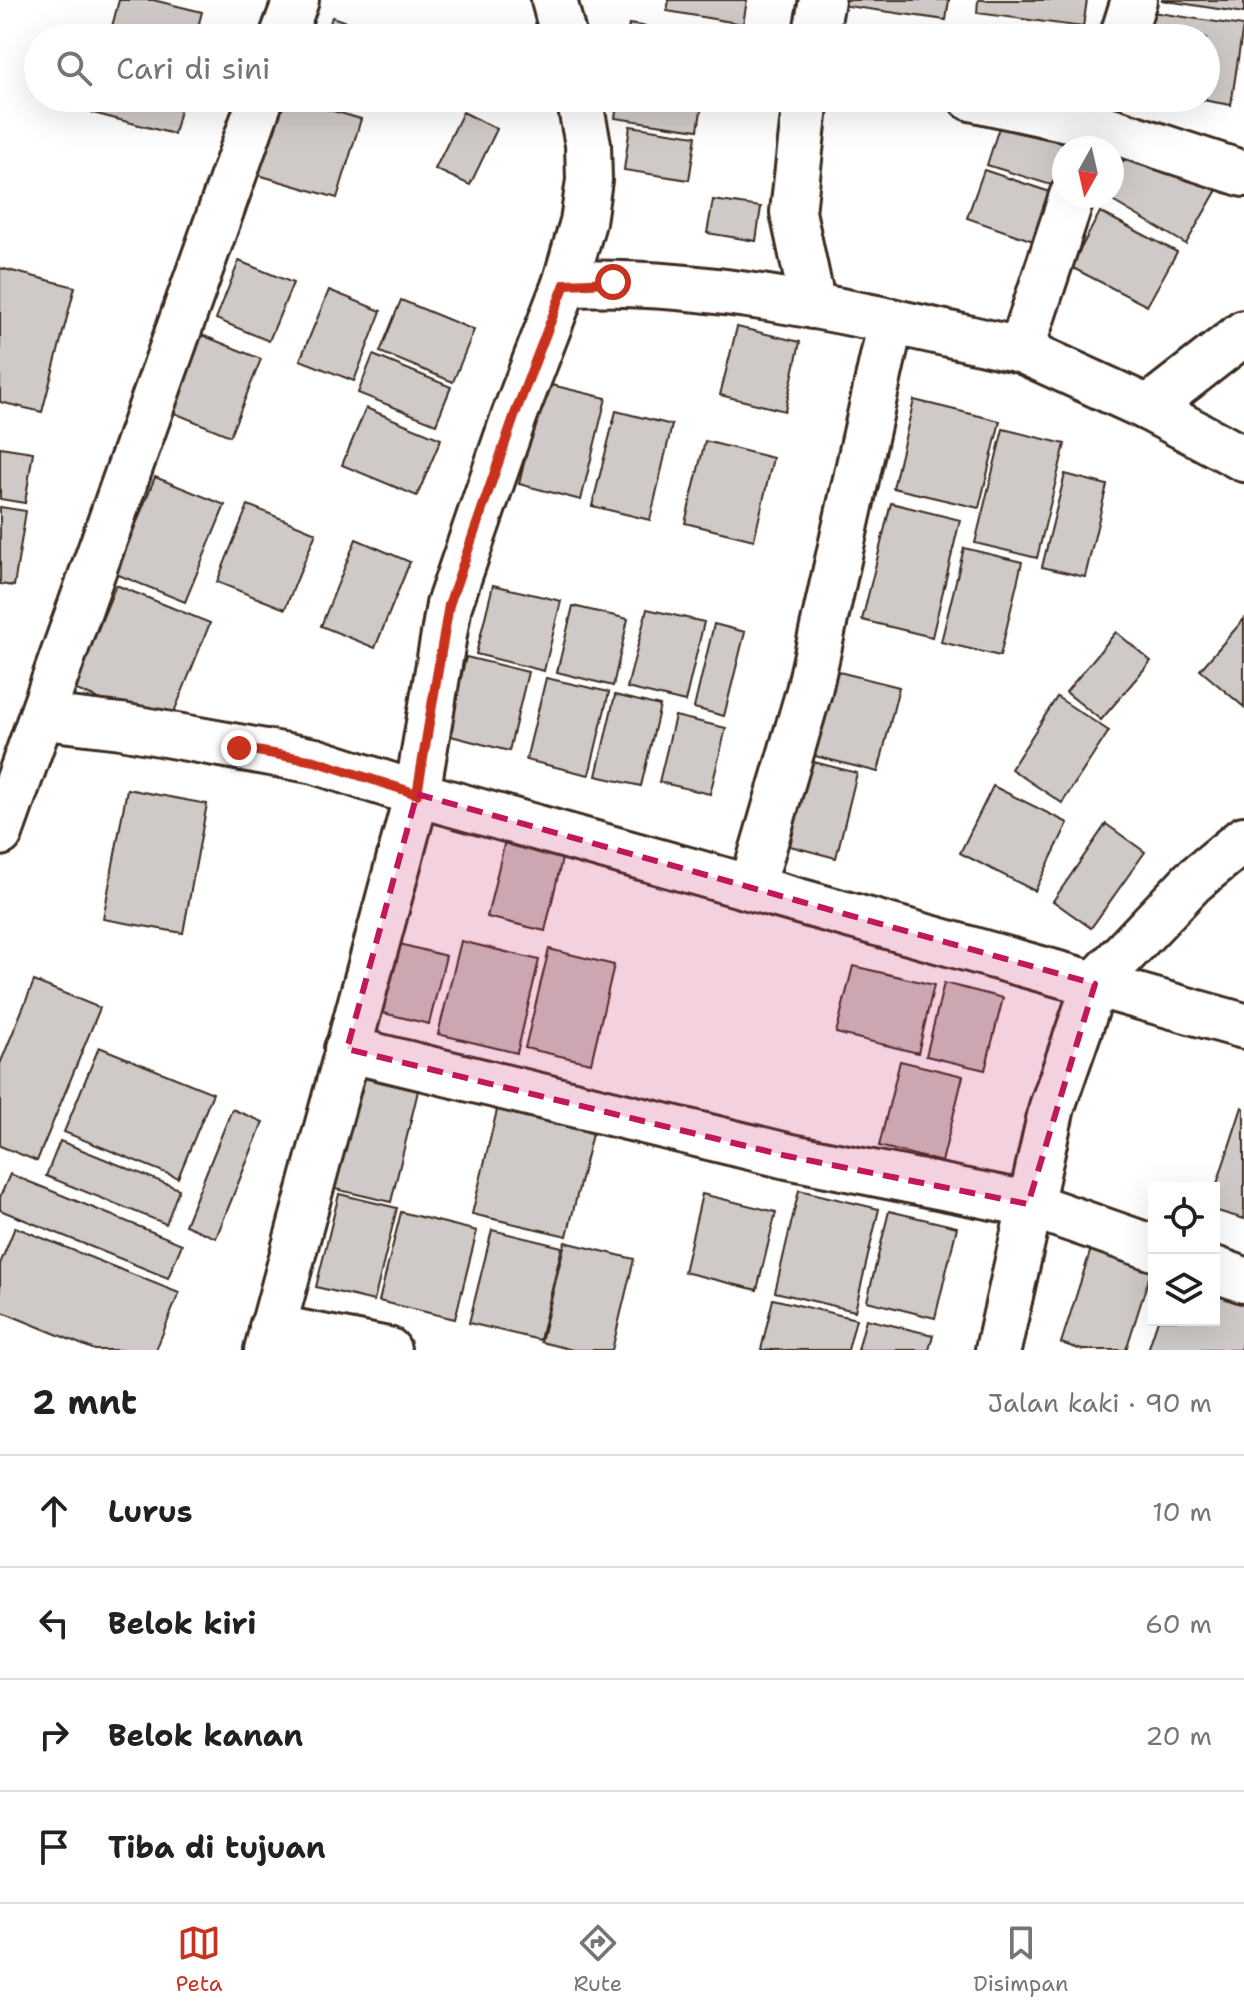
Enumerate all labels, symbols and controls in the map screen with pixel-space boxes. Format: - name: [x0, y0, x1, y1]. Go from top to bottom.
- search box: [24, 24, 1220, 112]
- icon: search: [52, 46, 96, 90]
- text: Cari di sini: [116, 48, 271, 89]
- north arrow: [1052, 136, 1124, 208]
- route start: [595, 264, 631, 300]
- route end: [221, 730, 257, 766]
- map controls: [1148, 1182, 1220, 1326]
- button: locate: [1148, 1182, 1220, 1254]
- button: layers: [1148, 1254, 1220, 1326]
- text: 2 mnt: [32, 1379, 137, 1425]
- text: Jalan kaki · 90 m: [988, 1385, 1212, 1420]
- icon: ahead: [32, 1489, 76, 1533]
- text: Lurus: [108, 1491, 193, 1532]
- text: 10 m: [1152, 1494, 1212, 1529]
- icon: left: [32, 1601, 76, 1645]
- text: Belok kiri: [108, 1603, 256, 1644]
- text: 60 m: [1145, 1606, 1212, 1641]
- icon: right: [32, 1713, 76, 1757]
- text: Belok kanan: [108, 1715, 303, 1756]
- text: 20 m: [1145, 1718, 1212, 1753]
- icon: arrive: [32, 1825, 76, 1869]
- text: Tiba di tujuan: [108, 1827, 326, 1868]
- tab: Peta: [176, 1921, 222, 1998]
- tab: Rute: [573, 1921, 622, 1998]
- tab: Disimpan: [973, 1921, 1068, 1998]

